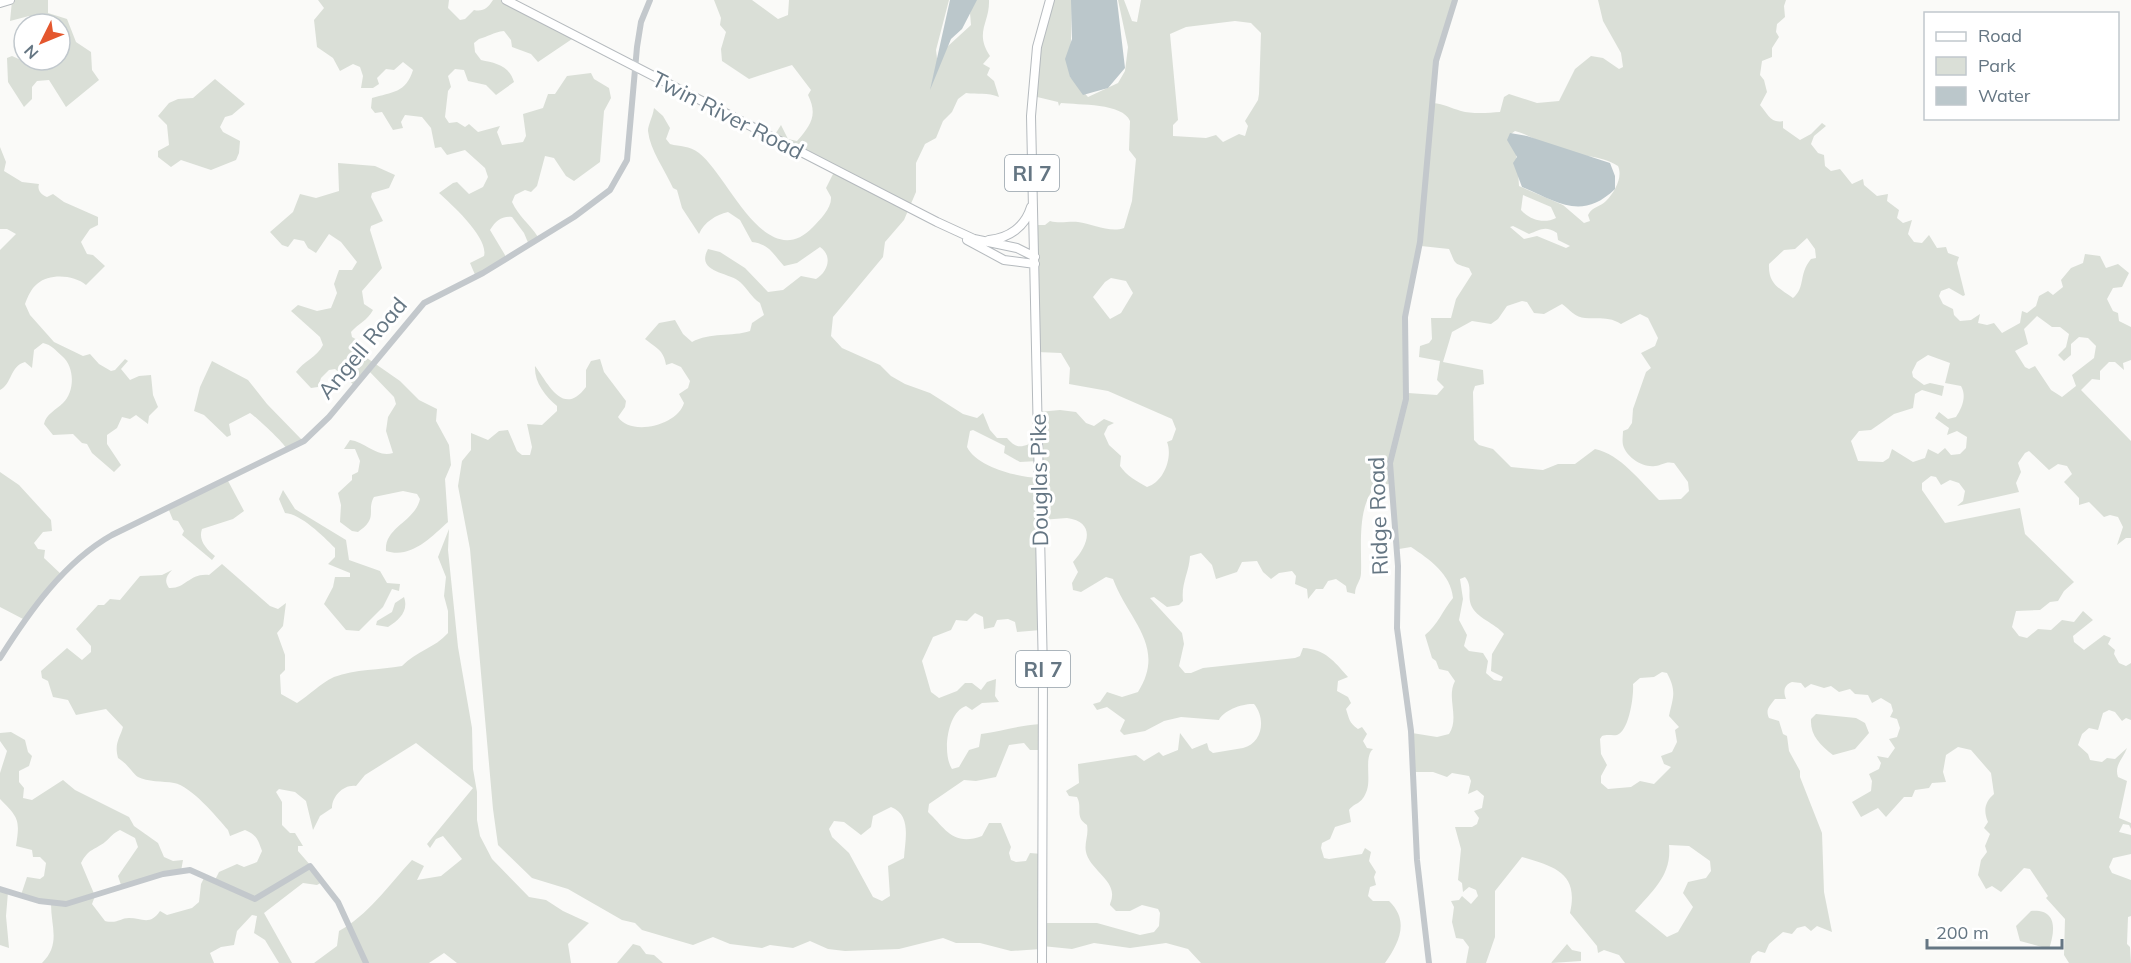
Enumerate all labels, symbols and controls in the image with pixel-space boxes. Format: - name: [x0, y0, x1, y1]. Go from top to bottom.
- north arrow: [12, 12, 72, 72]
- legend: [1924, 12, 2119, 120]
- text: Road: [1978, 24, 2022, 47]
- text: N: [20, 41, 42, 63]
- text: Park: [1978, 54, 2017, 77]
- street label: Twin River Road: [647, 65, 809, 165]
- text: Water: [1978, 84, 2031, 107]
- road number: RI 7: [1005, 155, 1059, 191]
- street label: Angell Road: [311, 291, 413, 405]
- street label: Douglas Pike: [1024, 413, 1054, 547]
- street label: Ridge Road: [1362, 456, 1394, 576]
- road number: RI 7: [1016, 651, 1070, 687]
- scale bar: [1927, 912, 2062, 950]
- text: 200 m: [1936, 921, 1989, 944]

